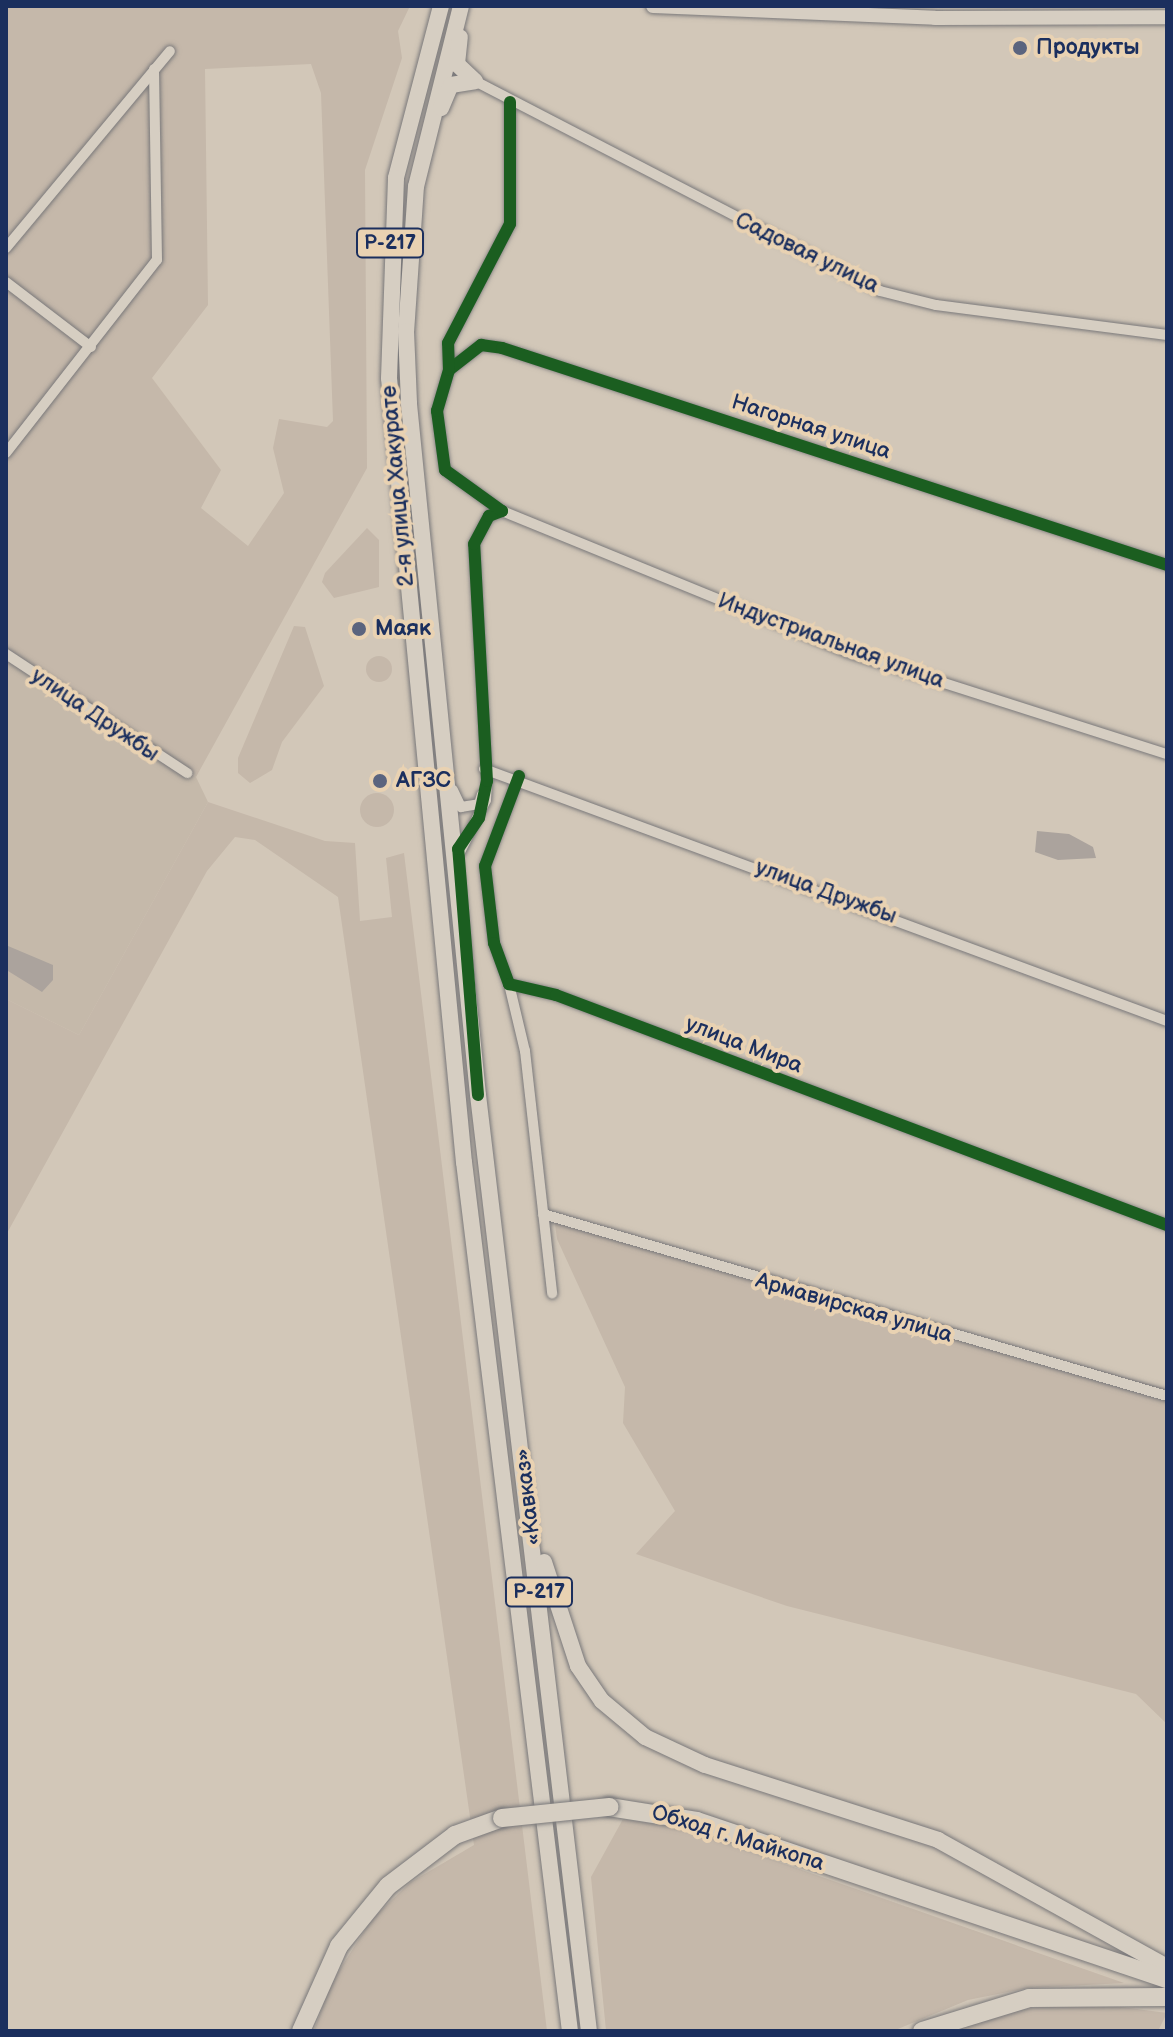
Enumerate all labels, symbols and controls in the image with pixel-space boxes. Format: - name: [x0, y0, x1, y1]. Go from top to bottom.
- place label: Продукты: [1036, 35, 1140, 61]
- marker: Продукты: [1011, 39, 1029, 57]
- street label: Садовая улица: [731, 207, 883, 299]
- road number: Р-217: [356, 227, 424, 259]
- street label: 2-я улица Хакурате: [376, 384, 420, 588]
- street label: Нагорная улица: [728, 389, 894, 465]
- street label: Индустриальная улица: [714, 588, 948, 694]
- place label: Маяк: [375, 616, 431, 642]
- marker: Маяк: [350, 620, 368, 638]
- street label: улица Дружбы: [26, 663, 164, 767]
- place label: АГЗС: [396, 768, 451, 794]
- marker: АГЗС: [371, 772, 389, 790]
- street label: улица Дружбы: [752, 854, 900, 930]
- street label: улица Мира: [682, 1011, 806, 1079]
- street label: Армавирская улица: [753, 1267, 955, 1349]
- street label: «Кавказ»: [509, 1447, 547, 1547]
- road number: Р-217: [505, 1576, 573, 1608]
- street label: Обход г. Майкопа: [648, 1799, 828, 1877]

